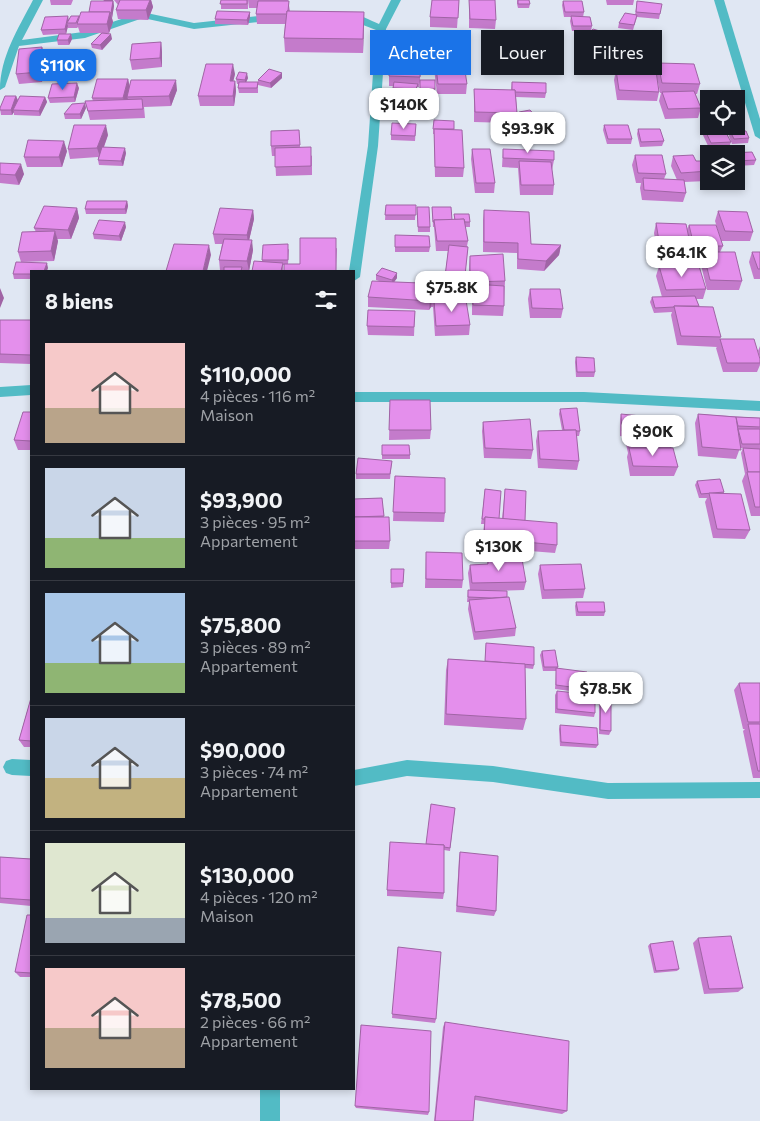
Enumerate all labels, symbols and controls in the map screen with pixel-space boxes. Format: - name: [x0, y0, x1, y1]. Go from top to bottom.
- chip: Acheter: [370, 30, 471, 75]
- chip: Louer: [481, 30, 564, 75]
- chip: Filtres: [574, 30, 662, 75]
- pin: $110K: [28, 48, 98, 91]
- text: $110K: [40, 55, 86, 74]
- pin: $140K: [369, 88, 439, 130]
- map controls: [700, 90, 745, 190]
- button: locate: [700, 90, 745, 135]
- text: $140K: [380, 94, 428, 113]
- pin: $93.9K: [487, 112, 569, 154]
- text: $93.9K: [501, 118, 555, 137]
- button: layers: [700, 145, 745, 190]
- pin: $64.1K: [641, 236, 723, 278]
- text: $64.1K: [657, 242, 707, 261]
- pin: $75.8K: [411, 270, 493, 313]
- text: $75.8K: [426, 277, 478, 296]
- icon: filters: [312, 286, 340, 314]
- text: 8 biens: [45, 288, 113, 313]
- text: $110,000: [200, 361, 292, 386]
- icon: home: [85, 363, 145, 423]
- text: 4 pièces · 116 m²: [200, 386, 315, 405]
- text: Maison: [200, 405, 254, 424]
- pin: $90K: [623, 414, 683, 457]
- text: $90K: [633, 421, 673, 440]
- text: $93,900: [200, 487, 283, 512]
- icon: home: [85, 488, 145, 548]
- text: 3 pièces · 95 m²: [200, 512, 310, 531]
- pin: $130K: [464, 530, 534, 572]
- text: Appartement: [200, 531, 298, 550]
- text: $130K: [475, 536, 523, 555]
- text: $75,800: [200, 612, 281, 637]
- icon: home: [85, 613, 145, 673]
- text: 3 pièces · 89 m²: [200, 637, 311, 656]
- text: Appartement: [200, 656, 298, 675]
- pin: $78.5K: [565, 672, 647, 714]
- text: $78.5K: [580, 678, 632, 697]
- text: $90,000: [200, 737, 286, 762]
- icon: home: [85, 738, 145, 798]
- text: 3 pièces · 74 m²: [200, 762, 308, 781]
- text: Appartement: [200, 781, 298, 800]
- text: $130,000: [200, 862, 294, 887]
- icon: home: [85, 863, 145, 923]
- text: 4 pièces · 120 m²: [200, 887, 318, 906]
- text: Maison: [200, 906, 254, 925]
- text: $78,500: [200, 987, 282, 1012]
- icon: home: [85, 988, 145, 1048]
- text: 2 pièces · 66 m²: [200, 1012, 310, 1031]
- text: Appartement: [200, 1031, 298, 1050]

